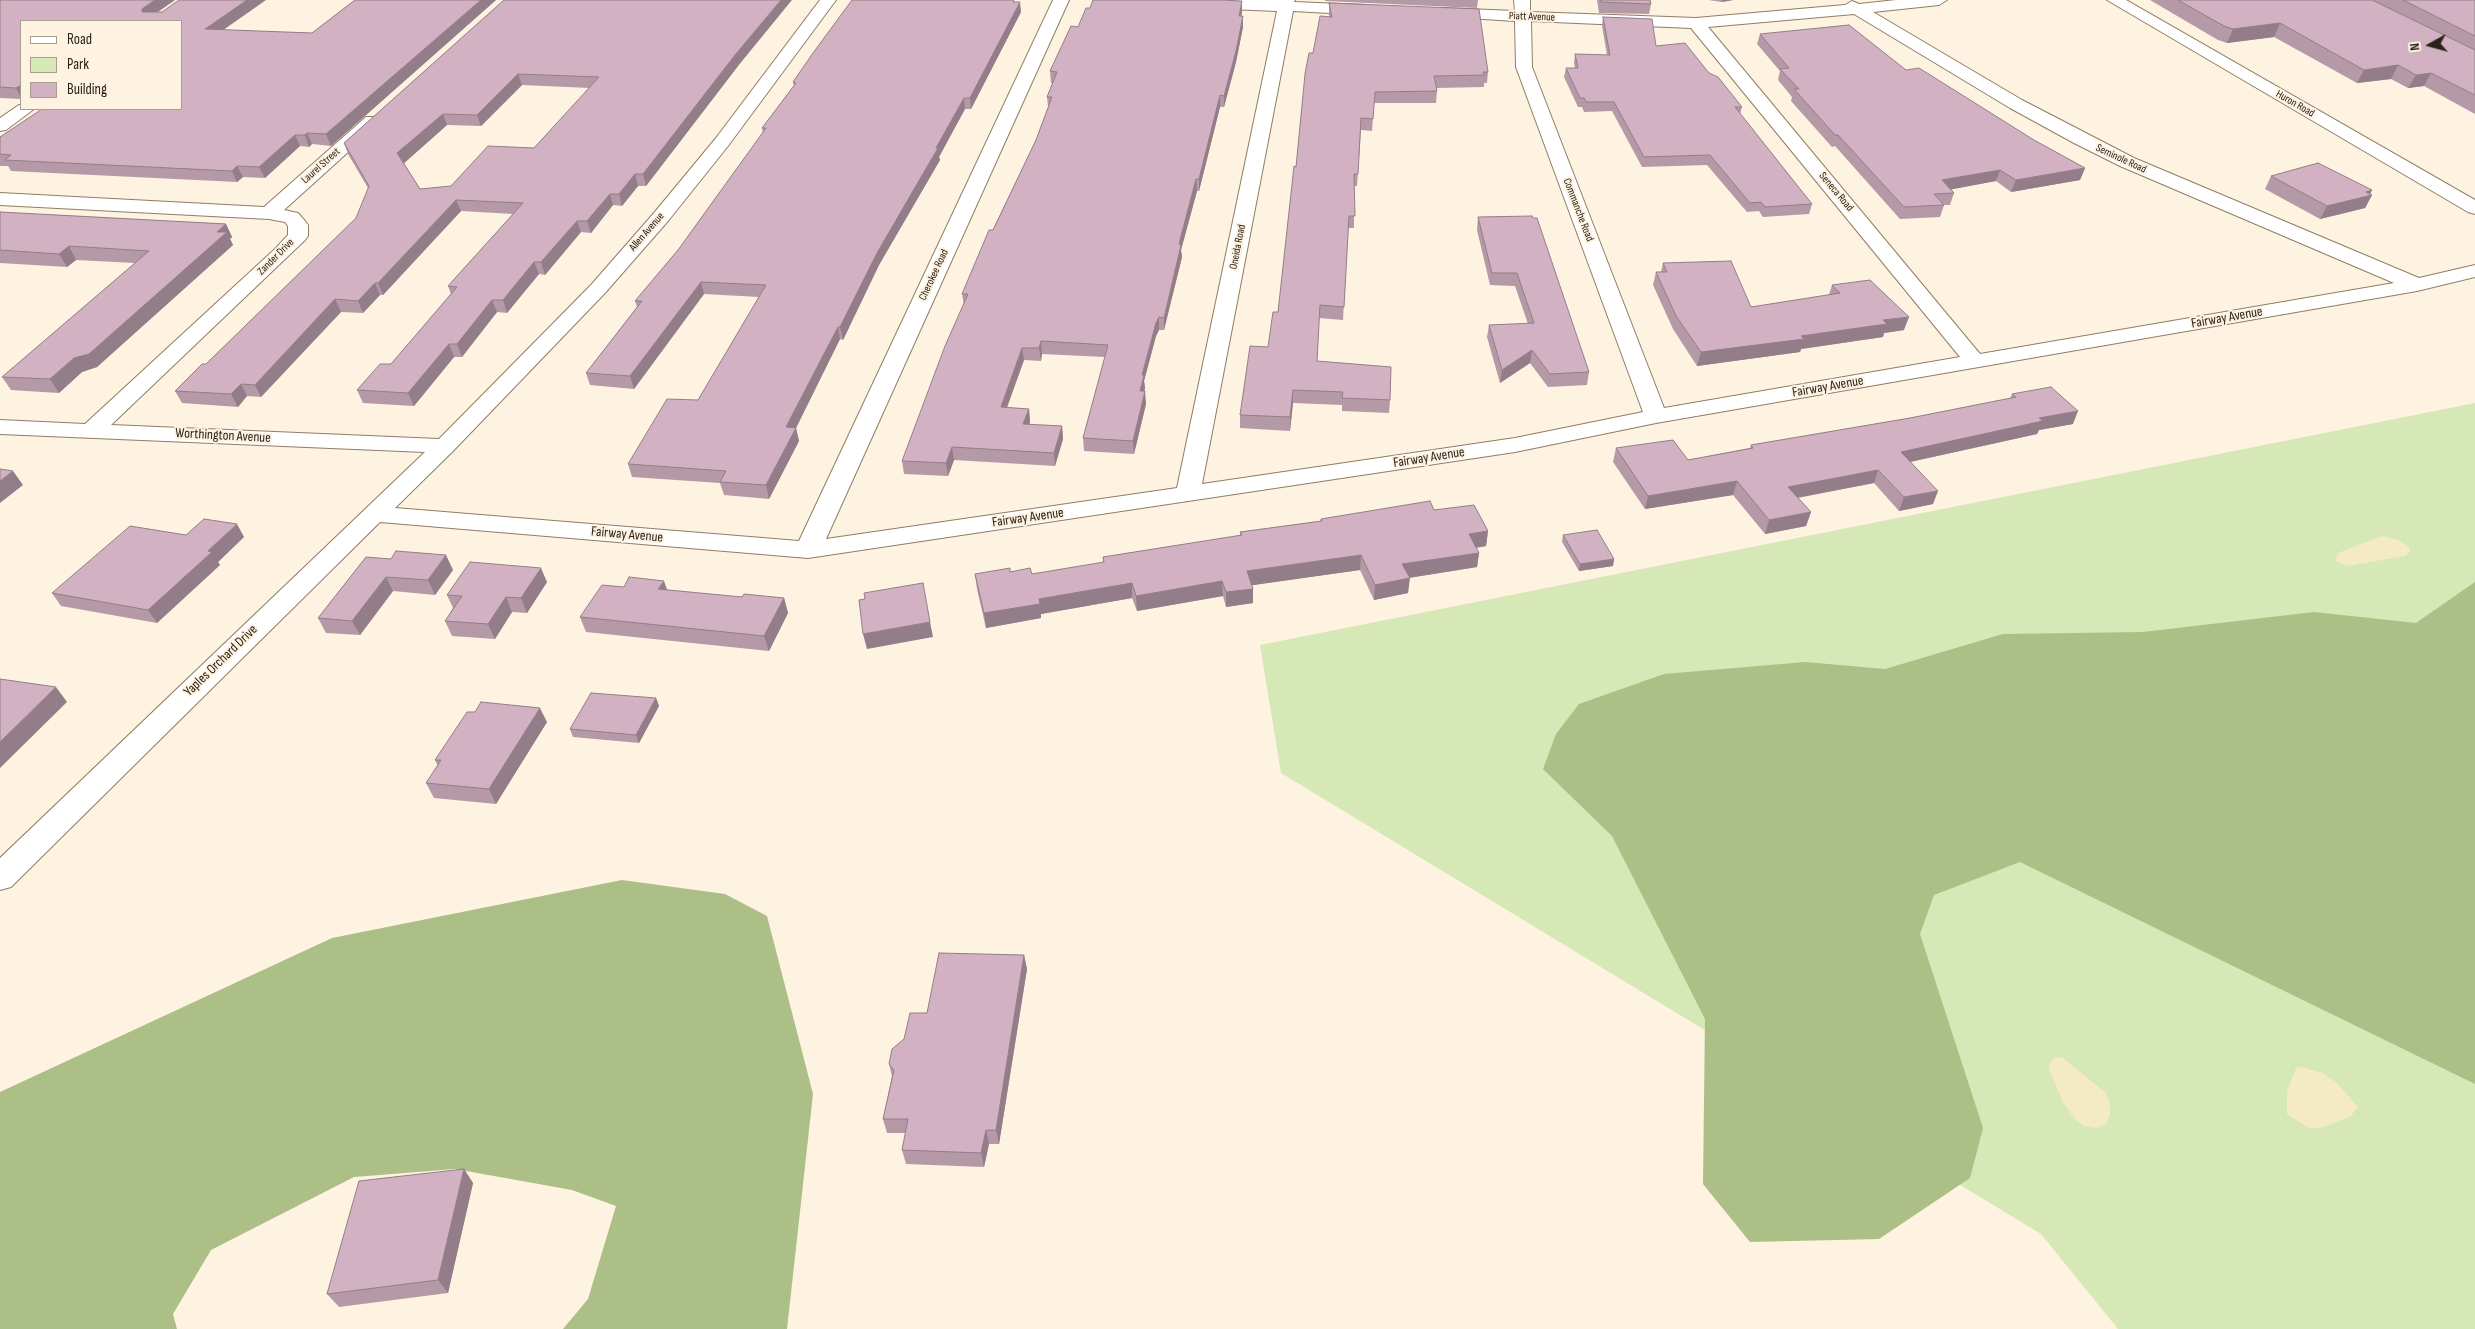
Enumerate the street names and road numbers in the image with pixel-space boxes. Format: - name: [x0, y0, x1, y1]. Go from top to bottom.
- street label: Piatt Avenue: [1509, 10, 1555, 24]
- street label: Huron Road: [2273, 88, 2317, 120]
- street label: Seminole Road: [2094, 142, 2148, 176]
- street label: Laurel Street: [299, 145, 343, 187]
- street label: Seneca Road: [1816, 170, 1856, 214]
- street label: Commanche Road: [1560, 177, 1596, 243]
- street label: Allen Avenue: [627, 210, 667, 254]
- street label: Oneida Road: [1227, 223, 1249, 271]
- street label: Zander Drive: [255, 236, 297, 278]
- street label: Cherokee Road: [916, 247, 952, 303]
- street label: Fairway Avenue: [2190, 303, 2264, 333]
- street label: Fairway Avenue: [1791, 372, 1865, 402]
- street label: Worthington Avenue: [175, 425, 271, 447]
- street label: Fairway Avenue: [1392, 444, 1466, 472]
- street label: Fairway Avenue: [991, 505, 1065, 531]
- street label: Fairway Avenue: [590, 523, 664, 547]
- street label: Yaples Orchard Drive: [181, 622, 261, 700]

